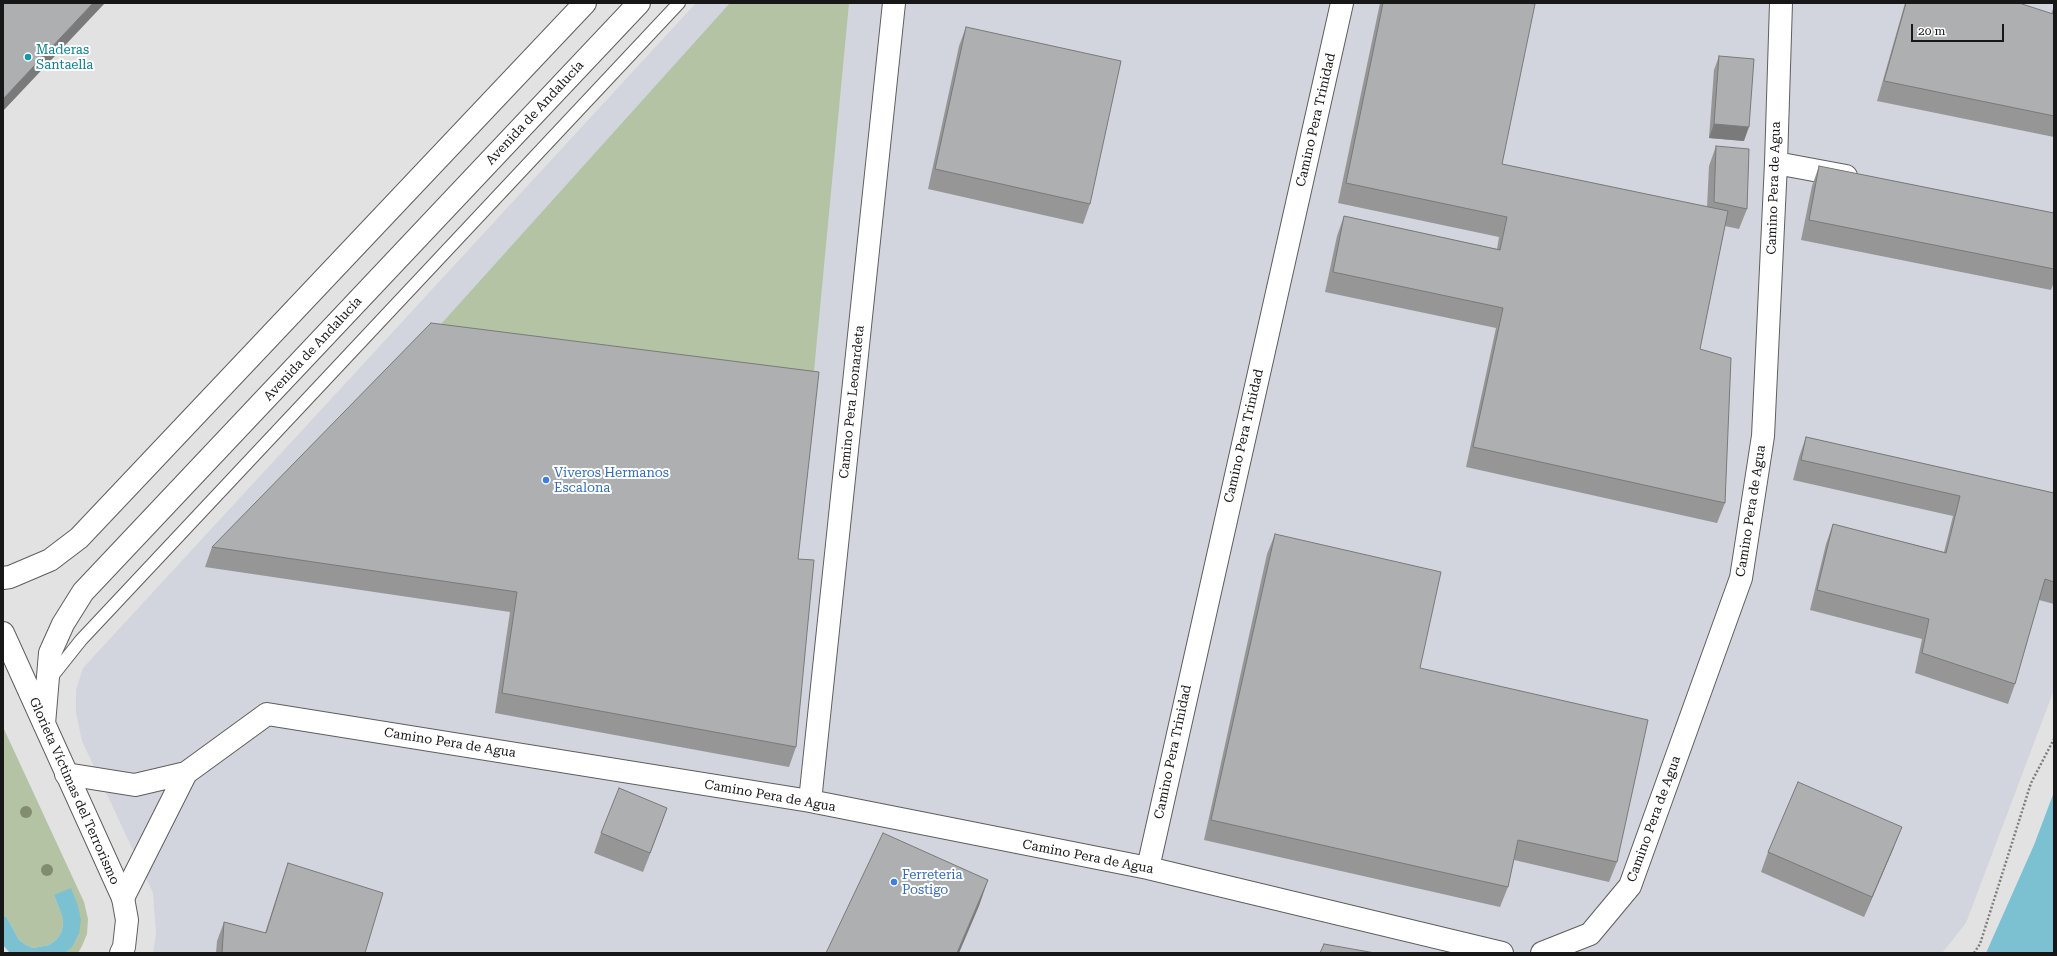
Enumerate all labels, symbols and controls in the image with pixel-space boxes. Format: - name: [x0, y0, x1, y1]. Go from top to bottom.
- scale bar: [1913, 16, 2006, 42]
- text: 20 m: [1918, 24, 1945, 38]
- place label: Maderas Santaella: [36, 42, 93, 73]
- marker: Maderas Santaella: [23, 52, 33, 62]
- street label: Camino Pera Trinidad: [1293, 52, 1339, 188]
- street label: Avenida de Andalucía: [483, 58, 587, 168]
- street label: Camino Pera de Agua: [1764, 121, 1784, 255]
- street label: Avenida de Andalucía: [261, 294, 365, 404]
- street label: Camino Pera Leonardeta: [836, 325, 868, 479]
- street label: Camino Pera Trinidad: [1221, 368, 1267, 504]
- street label: Camino Pera de Agua: [1733, 444, 1769, 578]
- place label: Viveros Hermanos Escalona: [554, 465, 669, 496]
- marker: Viveros Hermanos Escalona: [541, 475, 551, 485]
- street label: Camino Pera Trinidad: [1151, 683, 1195, 821]
- street label: Glorieta Víctimas del Terrorismo: [26, 695, 122, 887]
- street label: Camino Pera de Agua: [383, 725, 517, 761]
- street label: Camino Pera de Agua: [1624, 754, 1684, 884]
- street label: Camino Pera de Agua: [703, 777, 837, 815]
- street label: Camino Pera de Agua: [1021, 837, 1155, 877]
- place label: Ferreteria Postigo: [902, 867, 962, 898]
- marker: Ferreteria Postigo: [889, 877, 899, 887]

